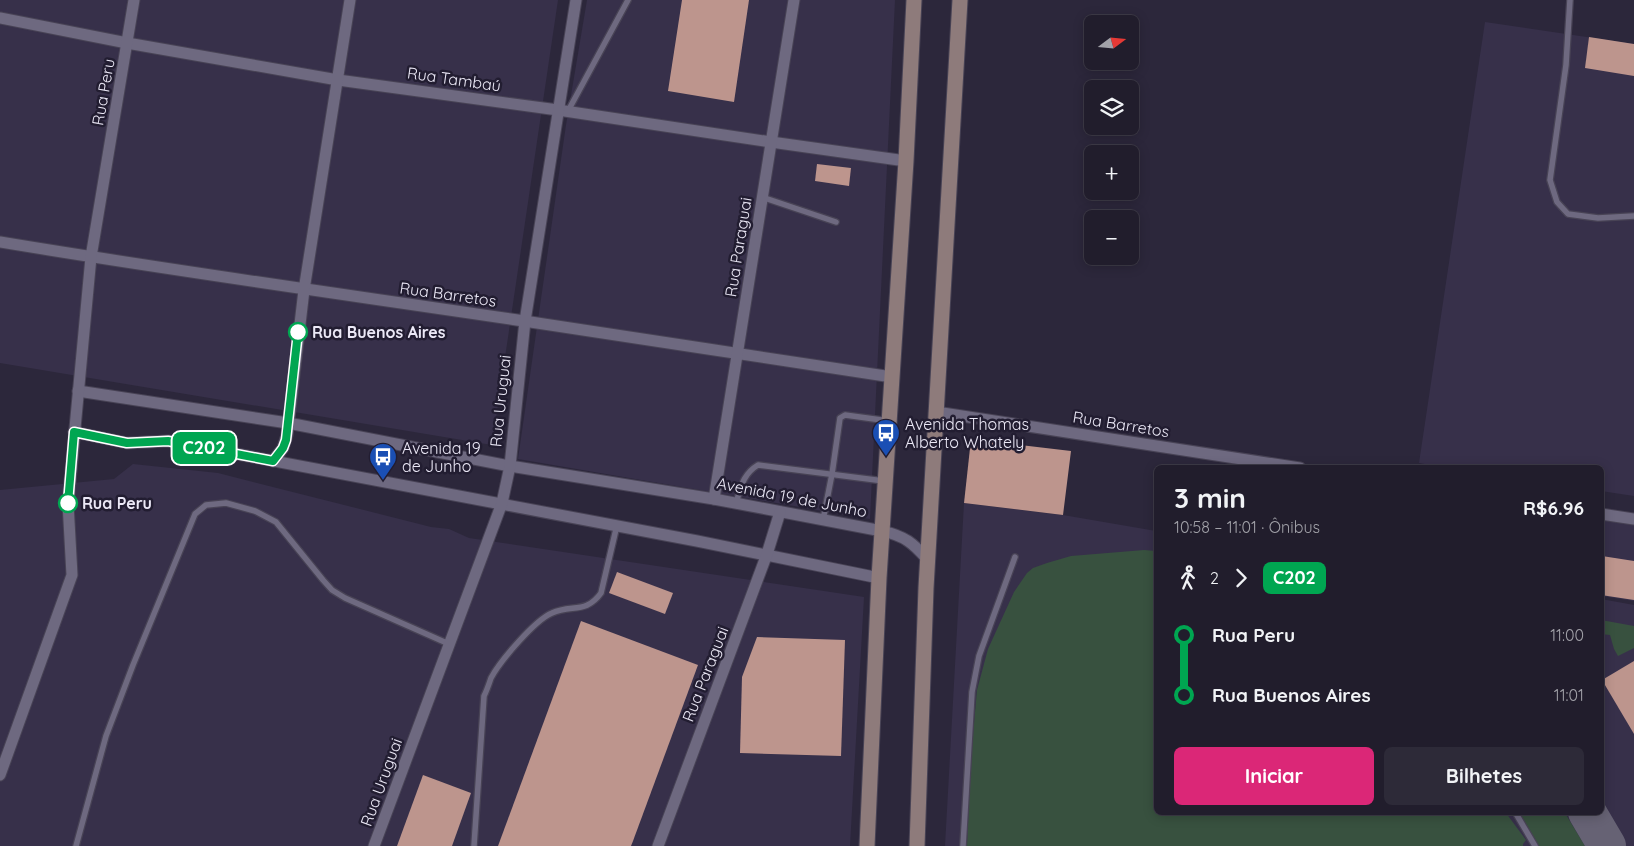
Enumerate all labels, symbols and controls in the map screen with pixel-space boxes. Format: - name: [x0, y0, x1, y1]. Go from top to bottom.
- north arrow: [1084, 15, 1139, 70]
- map controls: [1084, 15, 1139, 265]
- street label: Rua Peru: [87, 57, 119, 127]
- street label: Rua Tambaú: [406, 63, 502, 95]
- button: layers: [1084, 80, 1139, 135]
- button: +: [1084, 145, 1139, 200]
- street label: Rua Paraguai: [720, 196, 756, 298]
- button: −: [1084, 210, 1139, 265]
- street label: Rua Barretos: [398, 277, 498, 311]
- marker: Rua Buenos Aires: [288, 322, 308, 342]
- place label: Rua Buenos Aires: [312, 322, 446, 342]
- street label: Rua Uruguai: [485, 354, 515, 448]
- street label: Rua Barretos: [1071, 407, 1171, 441]
- place label: Avenida Thomas Alberto Whately: [905, 414, 1029, 452]
- bus stop icon: Avenida Thomas Alberto Whately: [871, 418, 901, 457]
- line badge: C202: [169, 432, 239, 464]
- text: C202: [183, 436, 225, 459]
- place label: Avenida 19 de Junho: [402, 438, 481, 476]
- bus stop icon: Avenida 19 de Junho: [368, 442, 398, 481]
- street label: Avenida 19 de Junho: [715, 473, 869, 521]
- text: 3 min: [1174, 480, 1246, 515]
- marker: Rua Peru: [58, 493, 78, 513]
- place label: Rua Peru: [82, 493, 152, 513]
- text: R$6.96: [1523, 496, 1584, 520]
- text: 10:58 – 11:01 · Ônibus: [1174, 517, 1320, 537]
- icon: walk: [1174, 564, 1202, 592]
- icon: forward: [1227, 564, 1255, 592]
- text: C202: [1273, 566, 1316, 589]
- text: 2: [1210, 568, 1219, 588]
- street label: Rua Paraguai: [678, 623, 732, 725]
- text: Rua Peru: [1212, 623, 1295, 647]
- text: 11:00: [1550, 625, 1584, 645]
- text: Rua Buenos Aires: [1212, 683, 1371, 707]
- text: 11:01: [1554, 685, 1584, 705]
- street label: Rua Uruguai: [356, 735, 406, 829]
- button: Iniciar: [1174, 747, 1374, 805]
- button: Bilhetes: [1384, 747, 1584, 805]

